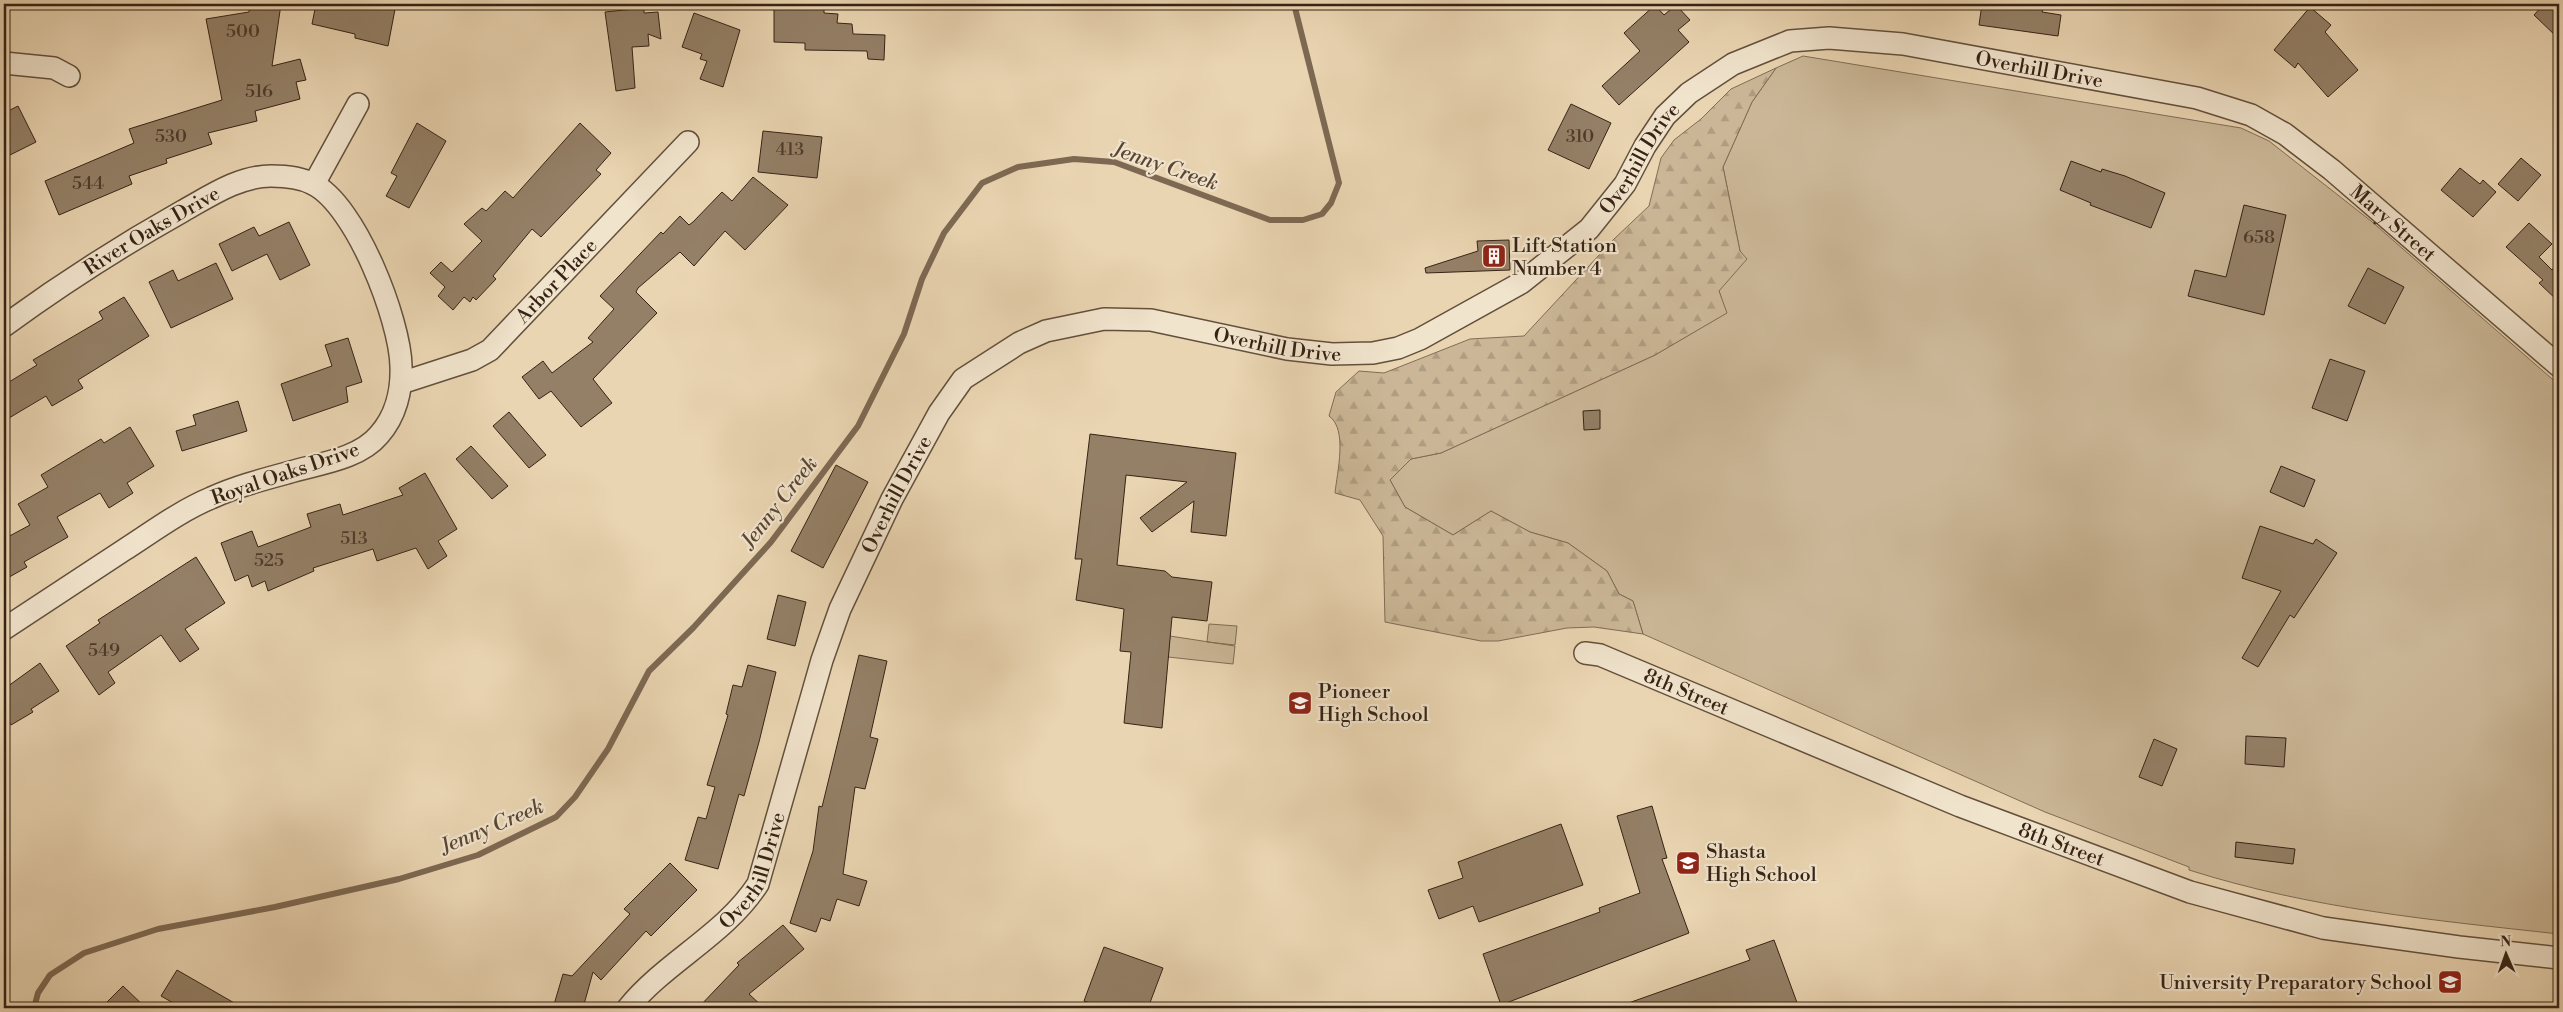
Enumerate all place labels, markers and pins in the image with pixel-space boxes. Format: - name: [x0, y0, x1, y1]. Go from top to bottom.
- place label: Lift Station Number 4: [1512, 234, 1617, 282]
- building icon: Lift Station Number 4: [1481, 243, 1507, 269]
- place label: Pioneer High School: [1318, 680, 1429, 728]
- school or university icon: Pioneer High School: [1287, 690, 1313, 716]
- place label: Shasta High School: [1706, 840, 1817, 888]
- school or university icon: Shasta High School: [1675, 850, 1701, 876]
- school or university icon: University Preparatory School: [2437, 969, 2463, 995]
- place label: University Preparatory School: [2159, 971, 2432, 996]

